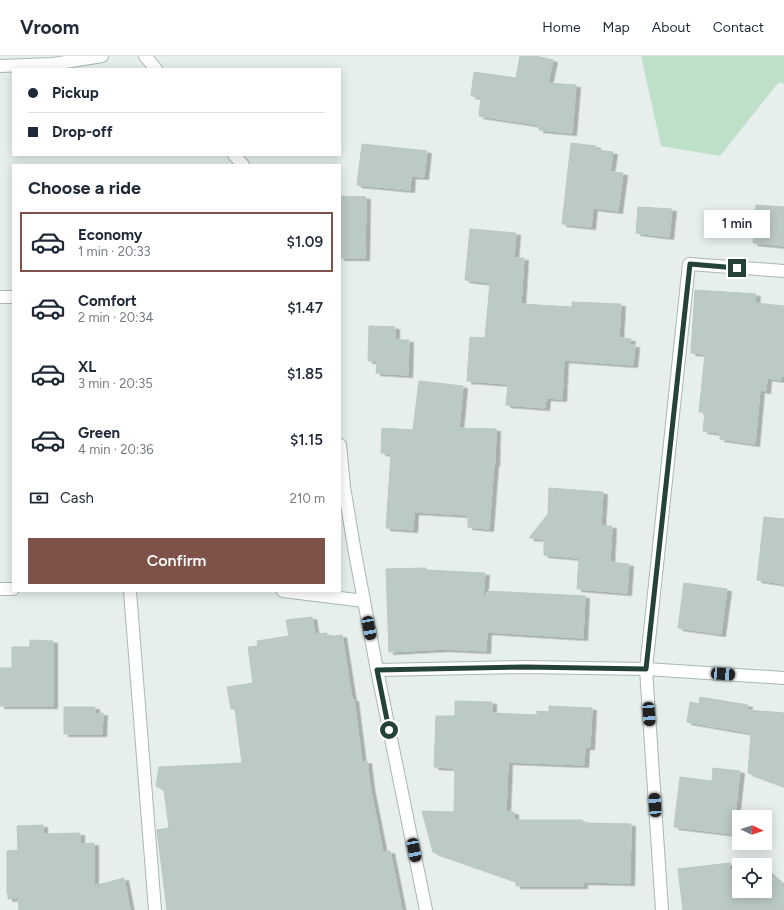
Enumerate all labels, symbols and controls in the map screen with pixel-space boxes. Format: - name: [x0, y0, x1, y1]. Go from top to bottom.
- text: Vroom: [20, 16, 79, 39]
- text: Home: [542, 19, 581, 36]
- text: Map: [603, 19, 630, 36]
- text: About: [652, 19, 691, 36]
- text: Contact: [713, 19, 764, 36]
- text: Pickup: [52, 84, 99, 102]
- text: Drop-off: [52, 123, 113, 141]
- text: Choose a ride: [28, 177, 141, 199]
- callout: 1 min: [704, 210, 770, 238]
- text: 1 min: [722, 216, 752, 231]
- icon: car: [30, 224, 66, 260]
- text: Economy: [78, 226, 143, 244]
- text: $1.09: [287, 233, 323, 251]
- text: 1 min · 20:33: [78, 244, 151, 259]
- route end: [728, 259, 746, 277]
- icon: car: [30, 290, 66, 326]
- text: Comfort: [78, 292, 137, 310]
- text: $1.47: [287, 299, 323, 317]
- text: 2 min · 20:34: [78, 310, 154, 325]
- icon: car: [30, 356, 66, 392]
- text: XL: [78, 358, 96, 376]
- text: $1.85: [287, 365, 323, 383]
- text: 3 min · 20:35: [78, 376, 153, 391]
- icon: car: [30, 422, 66, 458]
- text: Green: [78, 424, 120, 442]
- text: $1.15: [290, 431, 323, 449]
- text: 4 min · 20:36: [78, 442, 154, 457]
- icon: cash: [28, 487, 50, 509]
- text: Cash: [60, 489, 94, 507]
- text: 210 m: [290, 491, 325, 506]
- button: Confirm: [28, 538, 325, 584]
- car: [361, 615, 377, 641]
- car: [711, 667, 735, 681]
- car: [642, 702, 656, 726]
- route start: [380, 721, 398, 739]
- car: [648, 793, 662, 817]
- north arrow: [732, 810, 772, 850]
- map controls: [732, 810, 772, 898]
- car: [406, 837, 422, 863]
- button: locate: [732, 858, 772, 898]

